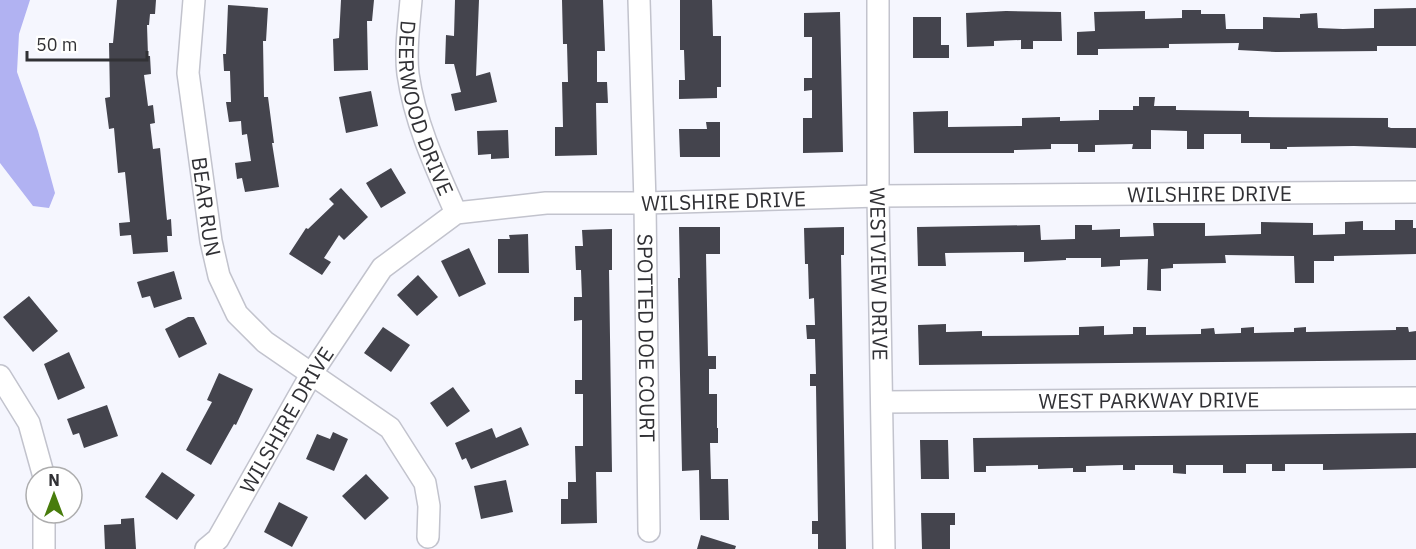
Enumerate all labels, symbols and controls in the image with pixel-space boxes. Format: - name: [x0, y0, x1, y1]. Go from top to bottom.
- street label: DEERWOOD DRIVE: [393, 19, 460, 200]
- scale bar: [27, 24, 147, 62]
- text: 50 m: [36, 33, 78, 56]
- street label: BEAR RUN: [186, 155, 228, 259]
- street label: WILSHIRE DRIVE: [1127, 179, 1292, 208]
- street label: WILSHIRE DRIVE: [641, 184, 806, 217]
- street label: WESTVIEW DRIVE: [864, 187, 895, 361]
- street label: SPOTTED DOE COURT: [631, 234, 662, 442]
- street label: WILSHIRE DRIVE: [233, 341, 340, 498]
- street label: WEST PARKWAY DRIVE: [1038, 385, 1260, 415]
- north arrow: [24, 465, 84, 525]
- text: N: [48, 470, 60, 490]

